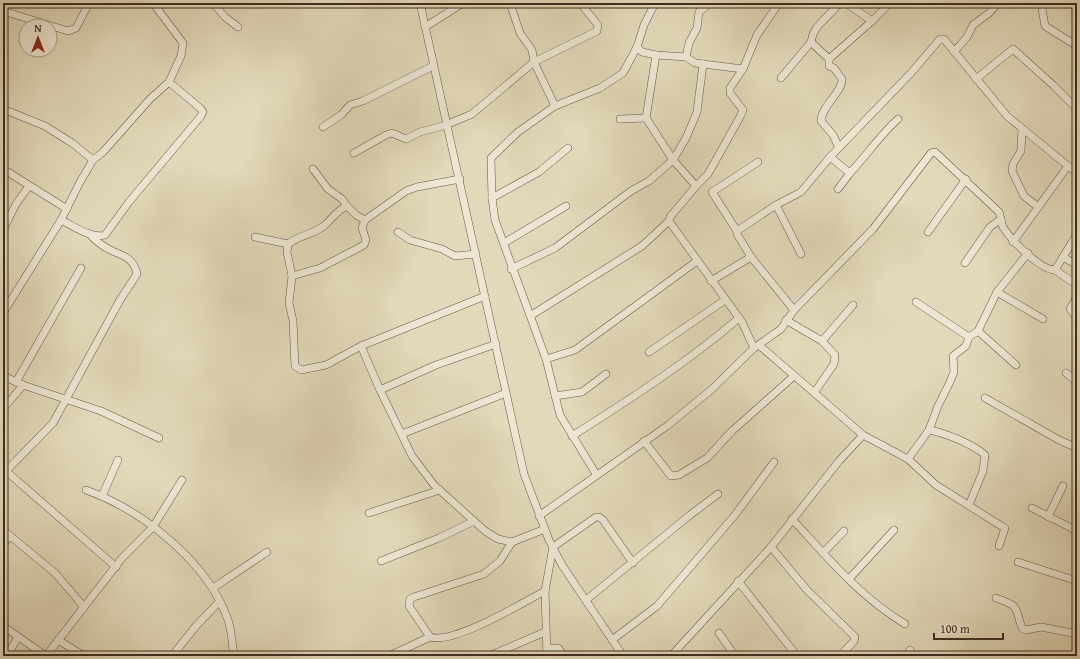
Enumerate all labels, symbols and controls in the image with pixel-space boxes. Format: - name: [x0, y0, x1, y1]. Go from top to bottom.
- north arrow: [18, 18, 58, 58]
- text: N: [34, 20, 42, 36]
- scale bar: [934, 615, 1003, 641]
- text: 100 m: [940, 620, 970, 637]

